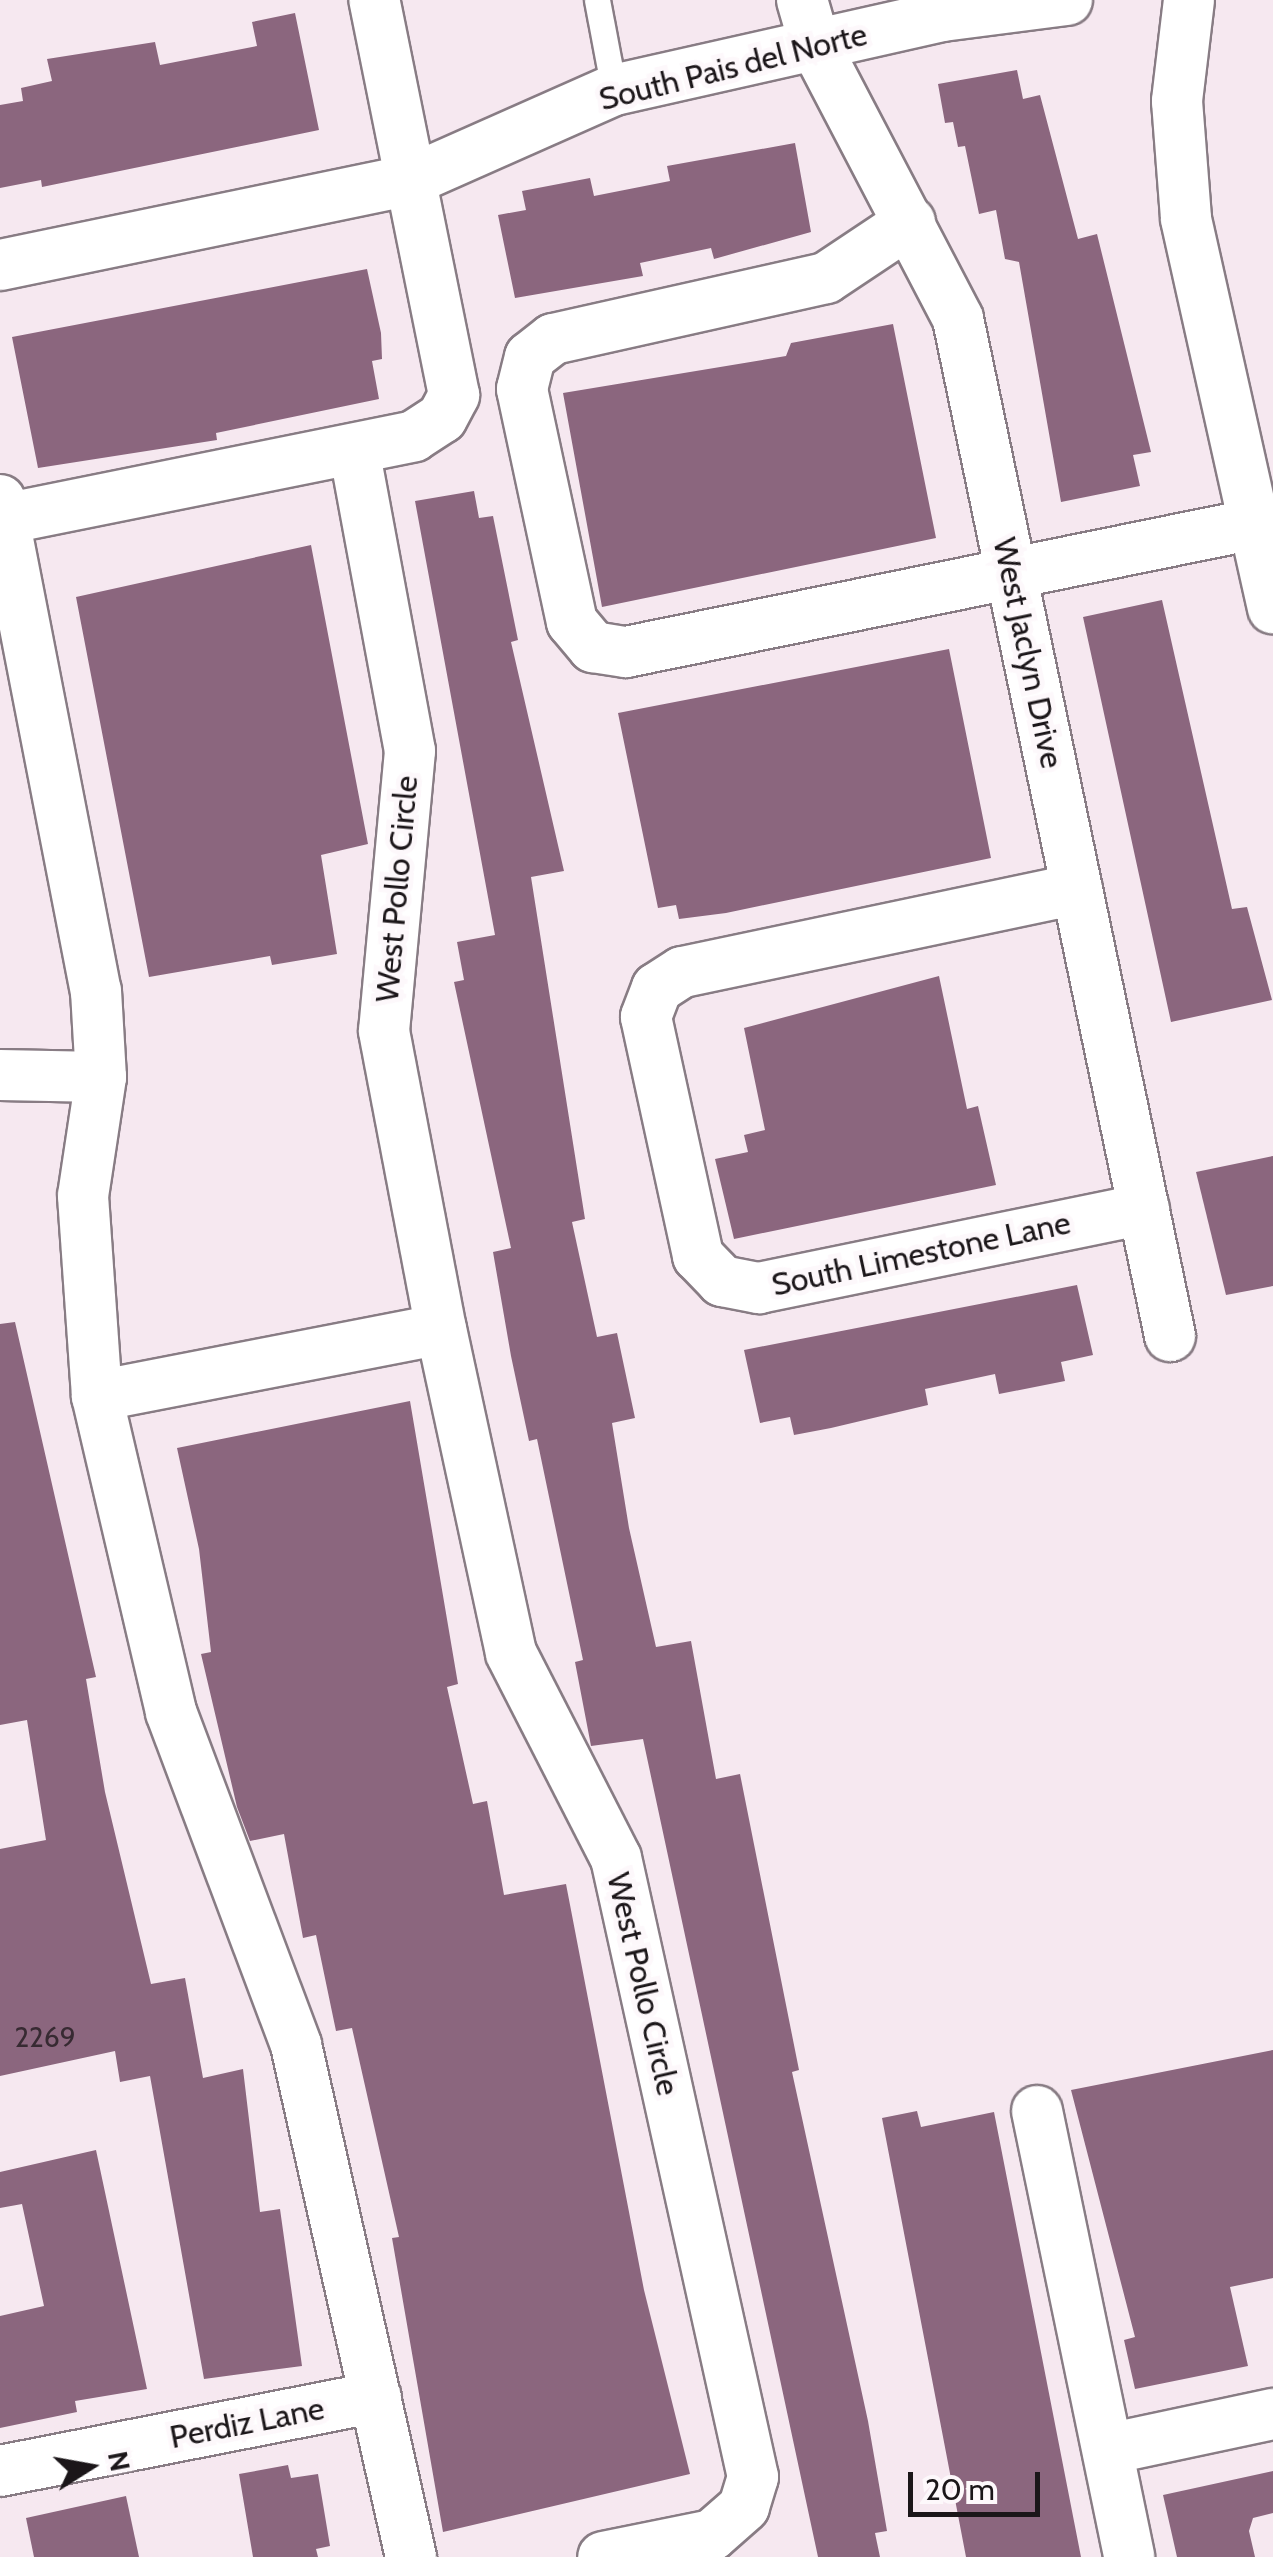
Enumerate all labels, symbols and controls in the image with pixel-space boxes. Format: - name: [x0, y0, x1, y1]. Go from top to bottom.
- street label: South Pais del Norte: [595, 15, 871, 119]
- street label: West Jaclyn Drive: [985, 534, 1071, 772]
- street label: West Pollo Circle: [368, 774, 426, 1004]
- street label: South Limestone Lane: [768, 1204, 1074, 1304]
- street label: West Pollo Circle: [599, 1869, 687, 2099]
- house number: 2269: [14, 2020, 76, 2054]
- street label: Perdiz Lane: [167, 2389, 327, 2457]
- north arrow: [40, 2417, 140, 2517]
- text: N: [101, 2448, 138, 2474]
- scale bar: [913, 2452, 1046, 2514]
- text: 20 m: [925, 2471, 995, 2508]

